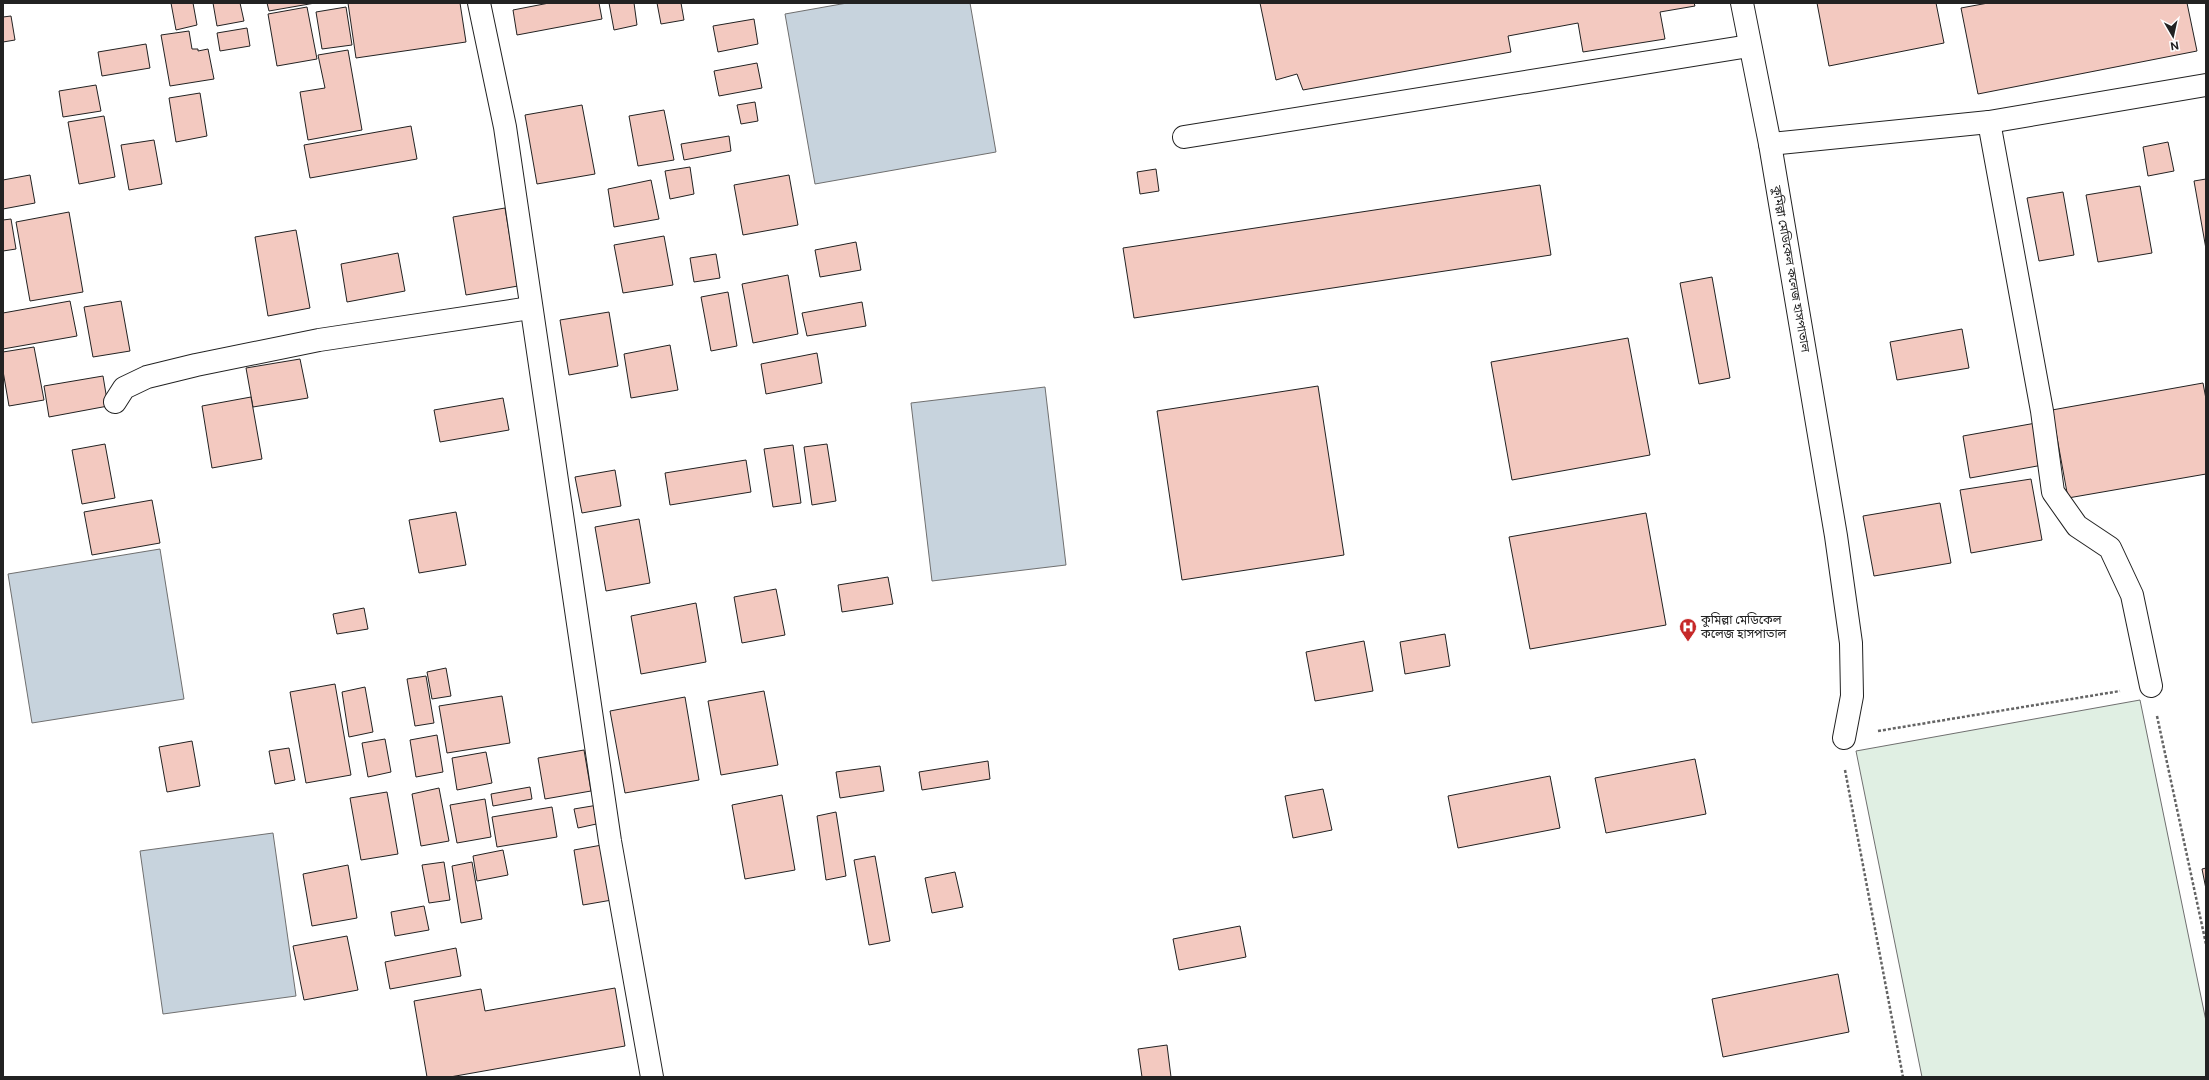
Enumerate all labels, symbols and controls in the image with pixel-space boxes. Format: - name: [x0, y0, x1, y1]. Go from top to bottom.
- north arrow: [2153, 16, 2193, 56]
- text: N: [2169, 39, 2180, 52]
- street label: কুমিল্লা মেডিকেল কলেজ হাসপাতাল: [1768, 184, 1814, 354]
- place label: কুমিল্লা মেডিকেল কলেজ হাসপাতাল: [1700, 612, 1787, 641]
- hospital icon: কুমিল্লা মেডিকেল কলেজ হাসপাতাল: [1678, 617, 1698, 642]

